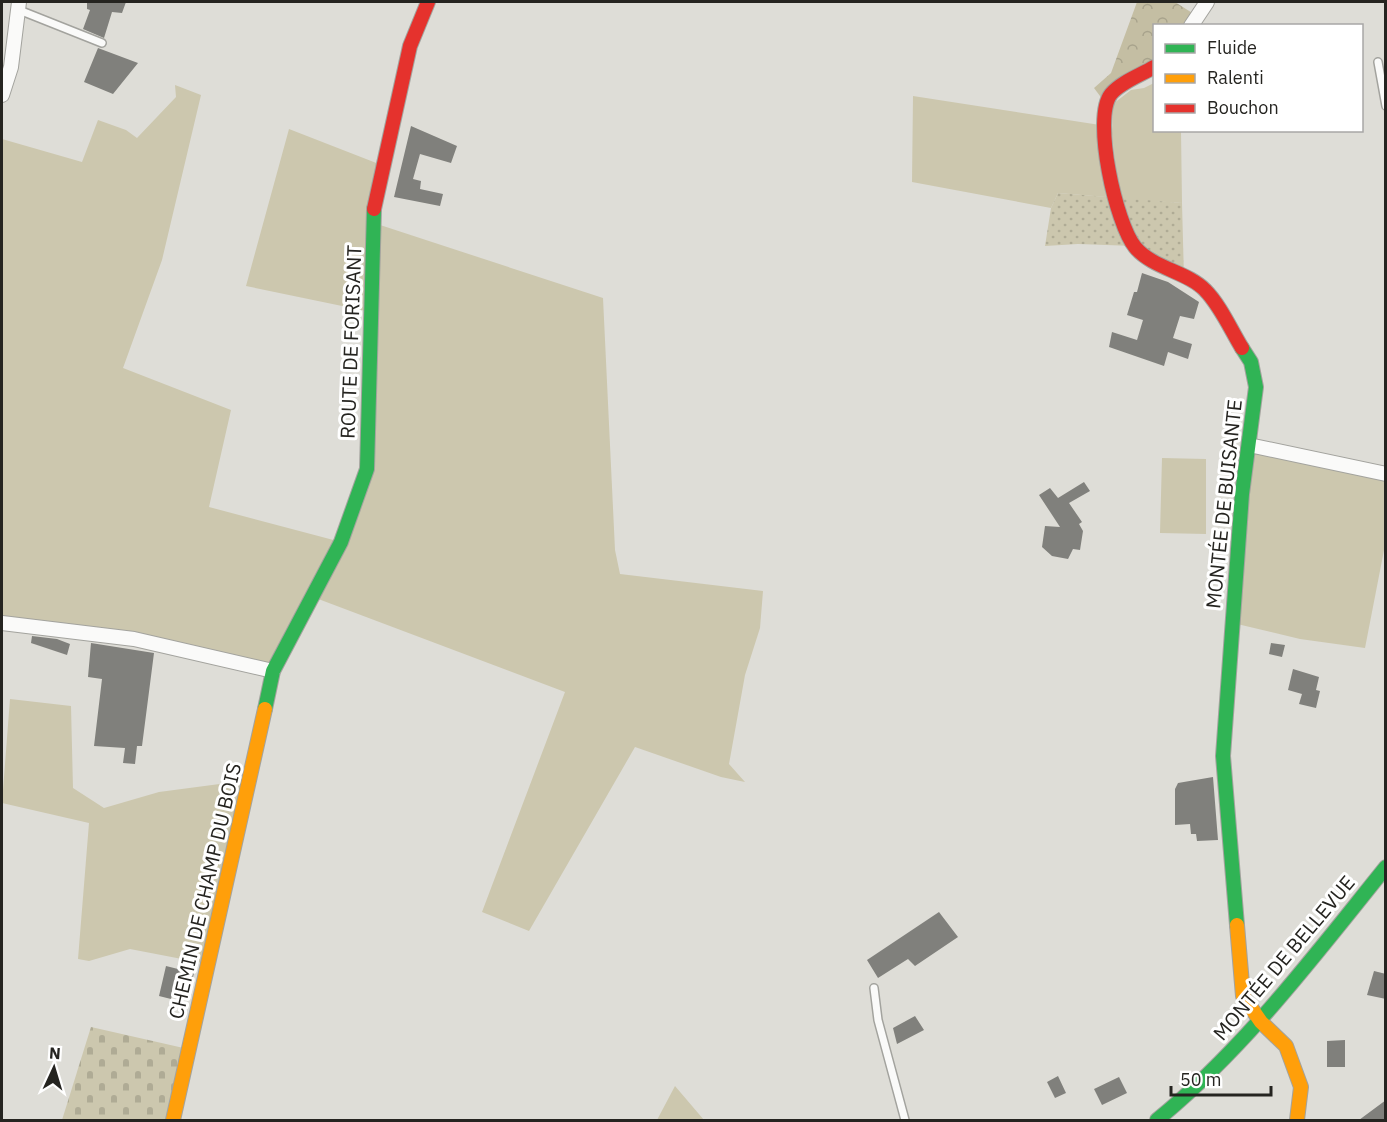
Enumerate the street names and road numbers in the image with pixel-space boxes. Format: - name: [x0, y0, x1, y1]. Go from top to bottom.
- street label: ROUTE DE FORISANT: [334, 245, 367, 439]
- street label: MONTÉE DE BUISANTE: [1199, 398, 1248, 610]
- street label: CHEMIN DE CHAMP DU BOIS: [162, 760, 247, 1022]
- street label: MONTÉE DE BELLEVUE: [1207, 870, 1361, 1046]

